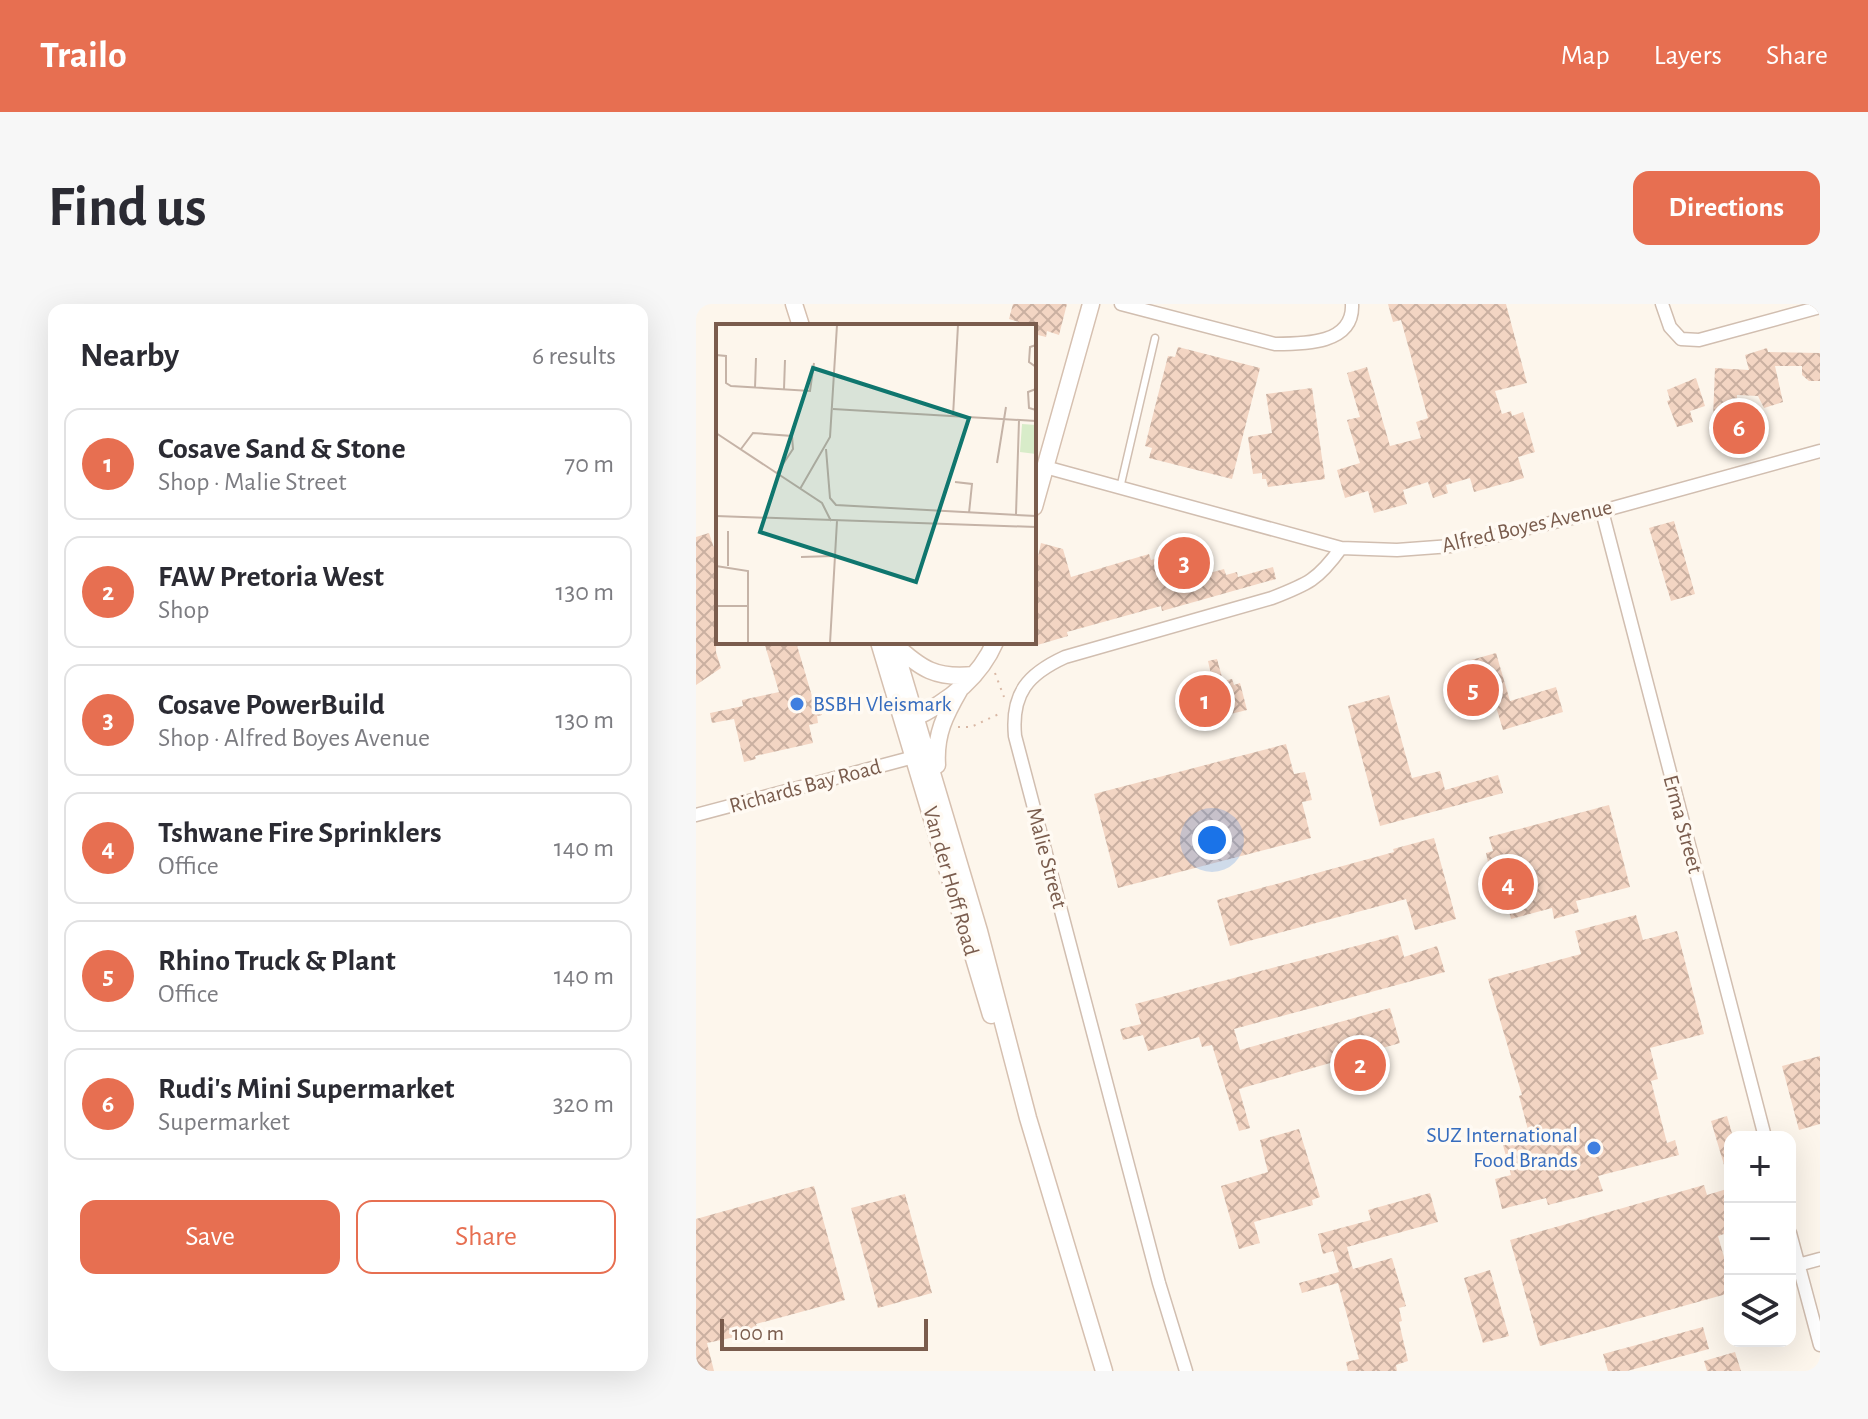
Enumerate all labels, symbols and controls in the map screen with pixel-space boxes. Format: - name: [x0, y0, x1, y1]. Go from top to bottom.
- text: Trailo: [40, 37, 127, 75]
- text: Map: [1561, 42, 1610, 70]
- text: Layers: [1654, 42, 1722, 70]
- text: Share: [1766, 42, 1828, 70]
- button: Directions: [1633, 171, 1820, 245]
- text: Find us: [48, 180, 206, 236]
- inset map: [716, 324, 1036, 644]
- text: Nearby: [80, 339, 179, 373]
- text: 6 results: [532, 343, 616, 369]
- pin: 6: [1713, 398, 1765, 458]
- text: Cosave Sand & Stone: [158, 434, 406, 464]
- text: 1: [103, 451, 113, 477]
- text: 70 m: [564, 451, 614, 477]
- text: Shop · Malie Street: [158, 469, 347, 495]
- street label: Alfred Boyes Avenue: [1440, 496, 1614, 556]
- pin: 3: [1158, 533, 1210, 593]
- text: FAW Pretoria West: [158, 562, 384, 592]
- text: 2: [102, 579, 114, 605]
- text: 130 m: [556, 579, 614, 605]
- text: Shop: [158, 597, 210, 623]
- pin: 5: [1447, 660, 1499, 720]
- pin: 1: [1179, 671, 1231, 731]
- text: Cosave PowerBuild: [158, 690, 385, 720]
- place label: BSBH Vleismark: [813, 693, 952, 715]
- marker: BSBH Vleismark: [788, 695, 806, 713]
- text: 3: [102, 707, 114, 733]
- text: 130 m: [556, 707, 614, 733]
- text: Shop · Alfred Boyes Avenue: [158, 725, 430, 751]
- street label: Richards Bay Road: [727, 755, 883, 817]
- street label: Erma Street: [1659, 773, 1707, 875]
- street label: Van der Hoff Road: [919, 804, 983, 958]
- street label: Malie Street: [1023, 805, 1071, 911]
- text: Tshwane Fire Sprinklers: [158, 818, 442, 848]
- your location: [1192, 820, 1232, 860]
- text: 4: [101, 835, 115, 861]
- text: 140 m: [554, 835, 614, 861]
- text: Office: [158, 853, 219, 879]
- pin: 4: [1482, 854, 1534, 914]
- text: Rhino Truck & Plant: [158, 946, 396, 976]
- text: 5: [102, 963, 114, 989]
- text: 140 m: [554, 963, 614, 989]
- text: Office: [158, 981, 219, 1007]
- pin: 2: [1334, 1035, 1386, 1095]
- text: Rudi's Mini Supermarket: [158, 1074, 454, 1104]
- text: 6: [102, 1091, 114, 1117]
- text: 320 m: [553, 1091, 614, 1117]
- text: Supermarket: [158, 1109, 290, 1135]
- place label: SUZ International Food Brands: [1426, 1124, 1578, 1171]
- map controls: [1724, 1131, 1796, 1347]
- button: +: [1724, 1131, 1796, 1203]
- marker: SUZ International Food Brands: [1585, 1139, 1603, 1157]
- button: Save: [80, 1200, 340, 1274]
- button: Share: [356, 1200, 616, 1274]
- button: −: [1724, 1203, 1796, 1275]
- button: layers: [1724, 1275, 1796, 1347]
- scale bar: [720, 1315, 928, 1351]
- text: 100 m: [732, 1322, 784, 1344]

